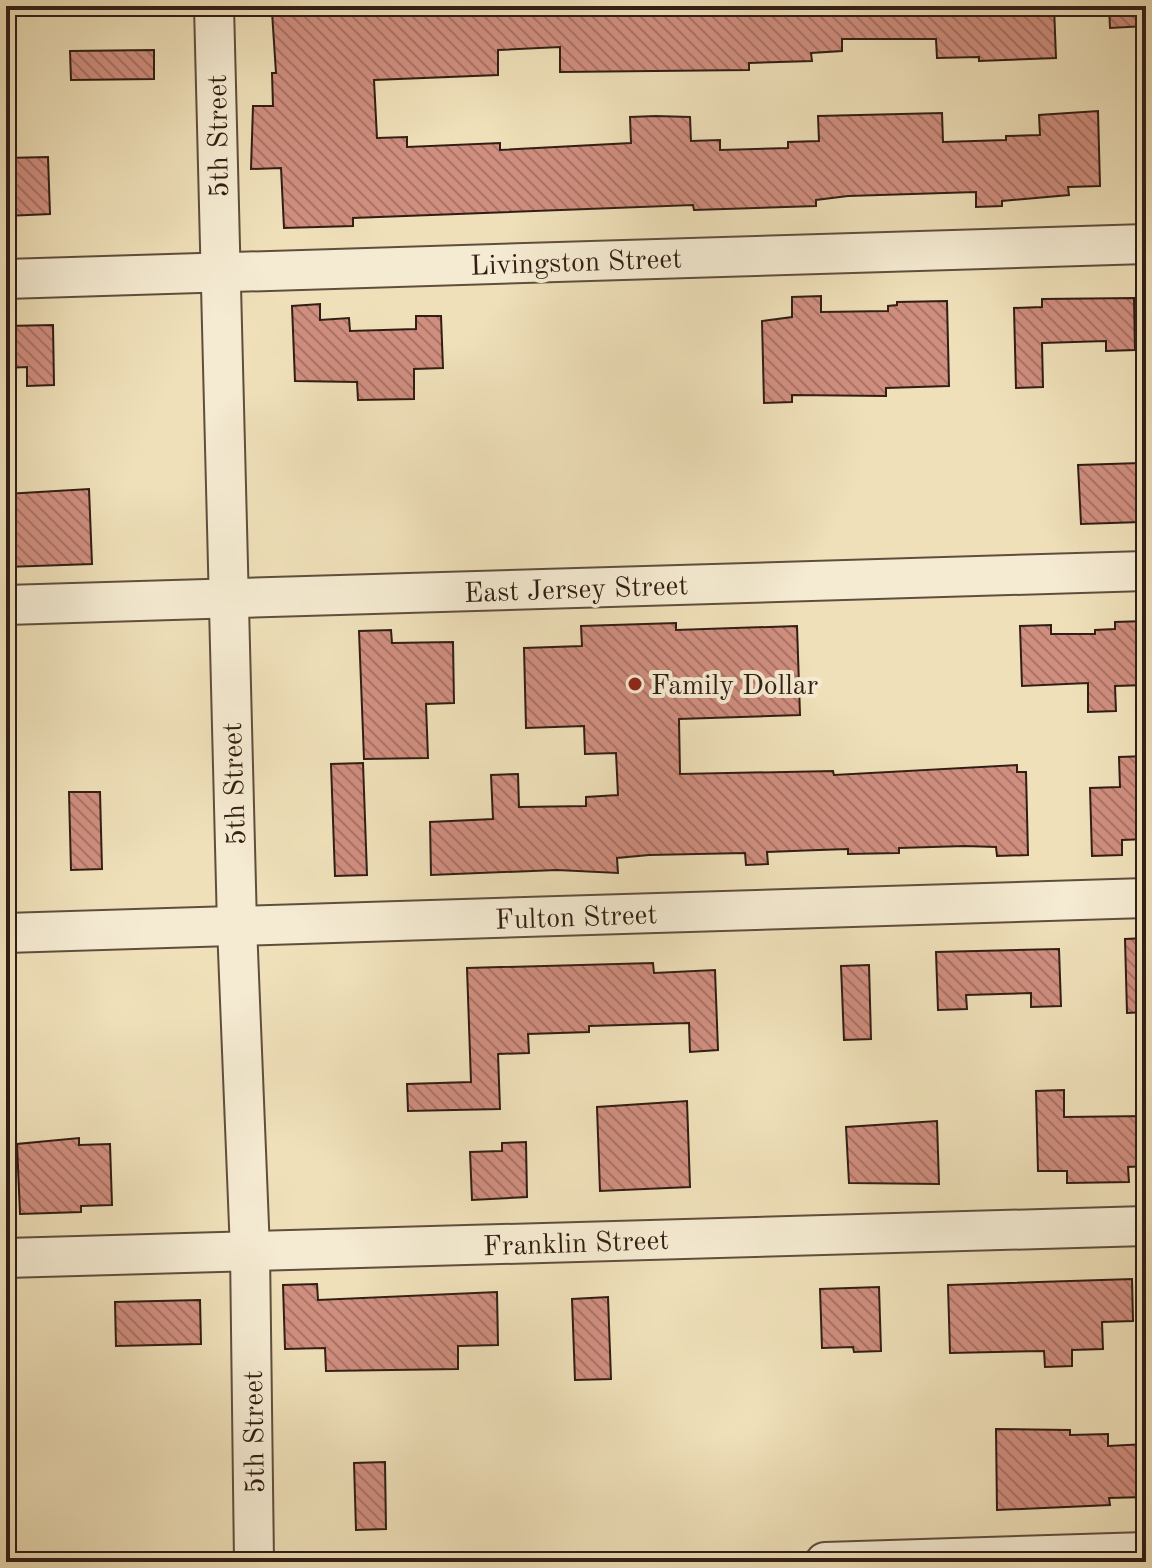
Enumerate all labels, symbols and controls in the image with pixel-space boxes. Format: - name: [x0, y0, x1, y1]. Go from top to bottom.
- street label: 5th Street: [205, 74, 235, 198]
- street label: Livingston Street: [470, 246, 683, 282]
- street label: East Jersey Street: [464, 573, 689, 609]
- place label: Family Dollar: [651, 673, 818, 701]
- marker: Family Dollar: [626, 675, 644, 693]
- street label: 5th Street: [220, 722, 252, 846]
- street label: Fulton Street: [495, 902, 658, 936]
- street label: Franklin Street: [483, 1228, 670, 1262]
- street label: 5th Street: [241, 1370, 271, 1494]

